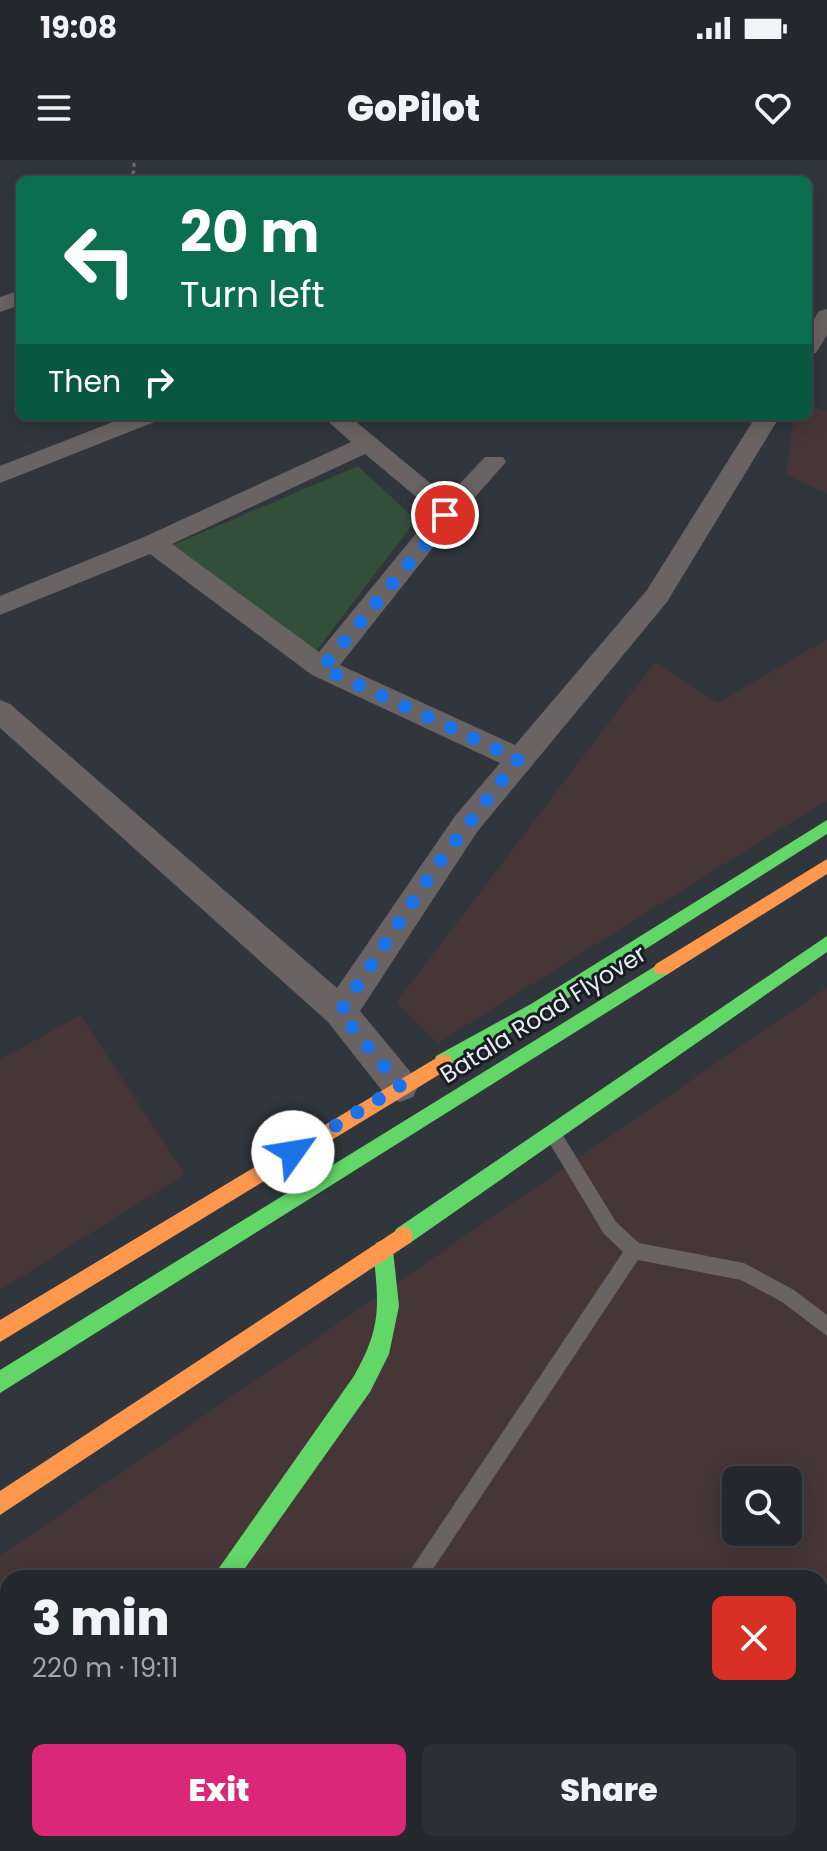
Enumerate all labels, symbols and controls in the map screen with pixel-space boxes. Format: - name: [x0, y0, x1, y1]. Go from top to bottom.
- text: 19:08: [40, 6, 117, 49]
- text: GoPilot: [347, 83, 480, 134]
- icon: menu: [32, 86, 76, 130]
- icon: heart: [751, 86, 795, 130]
- text: 20 m: [180, 193, 320, 272]
- icon: left: [48, 208, 152, 312]
- text: Turn left: [180, 269, 325, 320]
- text: Then: [48, 360, 121, 403]
- icon: right: [137, 360, 181, 404]
- pin: [411, 481, 479, 549]
- icon: arrive: [423, 493, 467, 537]
- street label: Batala Road Flyover: [434, 937, 652, 1091]
- position arrow: [251, 1110, 335, 1194]
- map controls: [722, 1466, 802, 1546]
- button: search: [722, 1466, 802, 1546]
- text: 3 min: [32, 1585, 169, 1652]
- button: close: [712, 1596, 796, 1680]
- text: 220 m · 19:11: [32, 1650, 178, 1686]
- button: Exit: [32, 1744, 406, 1836]
- button: Share: [422, 1744, 796, 1836]

